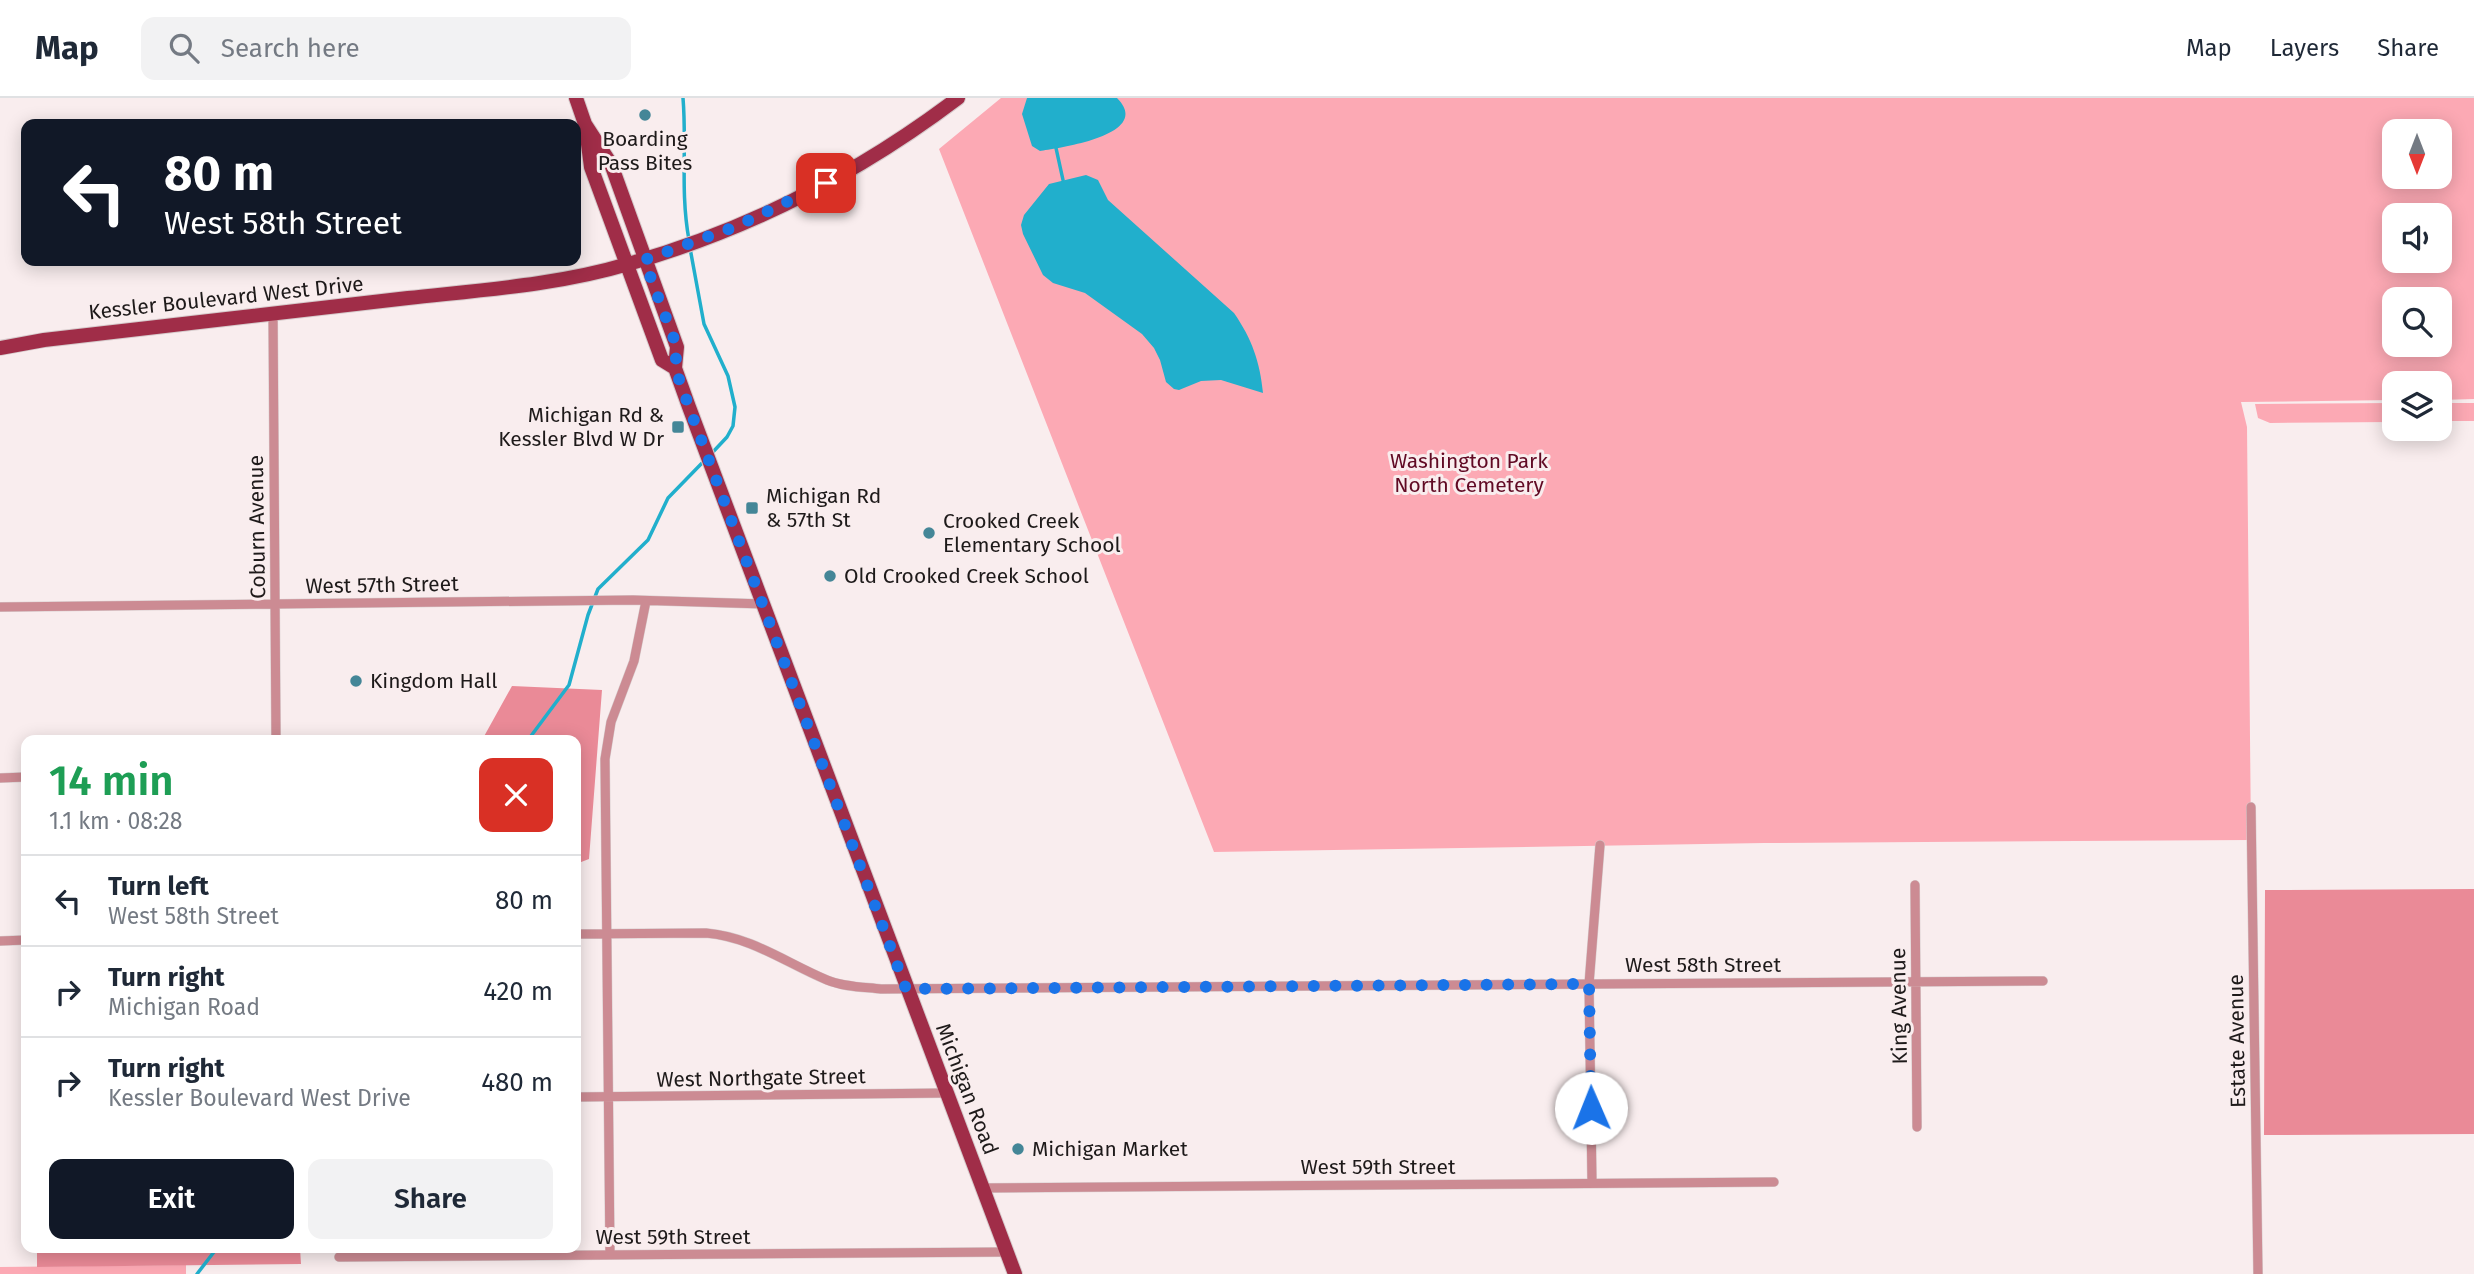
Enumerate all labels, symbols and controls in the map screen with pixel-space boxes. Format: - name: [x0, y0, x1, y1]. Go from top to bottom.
- search box: [141, 17, 631, 80]
- text: Map: [35, 28, 99, 68]
- icon: search: [165, 29, 203, 67]
- text: Search here: [221, 33, 360, 64]
- text: Map: [2186, 34, 2232, 62]
- text: Layers: [2270, 34, 2339, 62]
- text: Share: [2377, 34, 2439, 62]
- marker: Boarding Pass Bites: [637, 107, 653, 123]
- north arrow: [2382, 119, 2452, 189]
- map controls: [2382, 119, 2452, 441]
- place label: Boarding Pass Bites: [598, 126, 692, 176]
- text: 80 m: [164, 144, 274, 203]
- icon: left: [49, 147, 140, 238]
- pin: [796, 153, 856, 213]
- icon: arrive: [807, 164, 845, 202]
- button: sound: [2382, 203, 2452, 273]
- text: West 58th Street: [164, 204, 402, 242]
- street label: Kessler Boulevard West Drive: [87, 271, 365, 325]
- button: search: [2382, 287, 2452, 357]
- button: layers: [2382, 371, 2452, 441]
- place label: Michigan Rd & Kessler Blvd W Dr: [498, 402, 664, 452]
- marker: Michigan Rd & Kessler Blvd W Dr: [670, 419, 686, 435]
- park label: Washington Park North Cemetery: [1390, 448, 1548, 498]
- street label: Coburn Avenue: [243, 455, 271, 599]
- place label: Michigan Rd & 57th St: [766, 483, 881, 533]
- marker: Michigan Rd & 57th St: [744, 500, 760, 516]
- place label: Crooked Creek Elementary School: [943, 508, 1121, 558]
- marker: Crooked Creek Elementary School: [921, 525, 937, 541]
- place label: Old Crooked Creek School: [844, 563, 1089, 589]
- marker: Old Crooked Creek School: [822, 568, 838, 584]
- street label: West 57th Street: [305, 571, 459, 599]
- place label: Kingdom Hall: [370, 668, 497, 694]
- marker: Kingdom Hall: [348, 673, 364, 689]
- text: 14 min: [49, 756, 174, 806]
- button: close: [479, 758, 553, 832]
- text: 1.1 km · 08:28: [49, 807, 183, 835]
- text: Turn left: [108, 871, 209, 902]
- icon: left: [49, 882, 87, 920]
- text: 80 m: [495, 885, 553, 916]
- text: West 58th Street: [108, 902, 279, 930]
- street label: King Avenue: [1885, 947, 1913, 1065]
- street label: West 58th Street: [1625, 952, 1781, 978]
- text: Turn right: [108, 962, 225, 993]
- icon: right: [49, 973, 87, 1011]
- street label: Estate Avenue: [2223, 974, 2251, 1108]
- text: 420 m: [483, 976, 553, 1007]
- text: Michigan Road: [108, 993, 260, 1021]
- street label: Michigan Road: [930, 1020, 1004, 1158]
- text: Turn right: [108, 1053, 225, 1084]
- street label: West Northgate Street: [656, 1063, 866, 1093]
- icon: right: [49, 1064, 87, 1102]
- text: 480 m: [481, 1067, 553, 1098]
- position arrow: [1554, 1071, 1628, 1145]
- text: Kessler Boulevard West Drive: [108, 1084, 411, 1112]
- place label: Michigan Market: [1032, 1136, 1188, 1162]
- marker: Michigan Market: [1010, 1141, 1026, 1157]
- street label: West 59th Street: [1300, 1154, 1456, 1180]
- button: Exit: [49, 1159, 294, 1239]
- button: Share: [308, 1159, 553, 1239]
- street label: West 59th Street: [595, 1224, 751, 1250]

